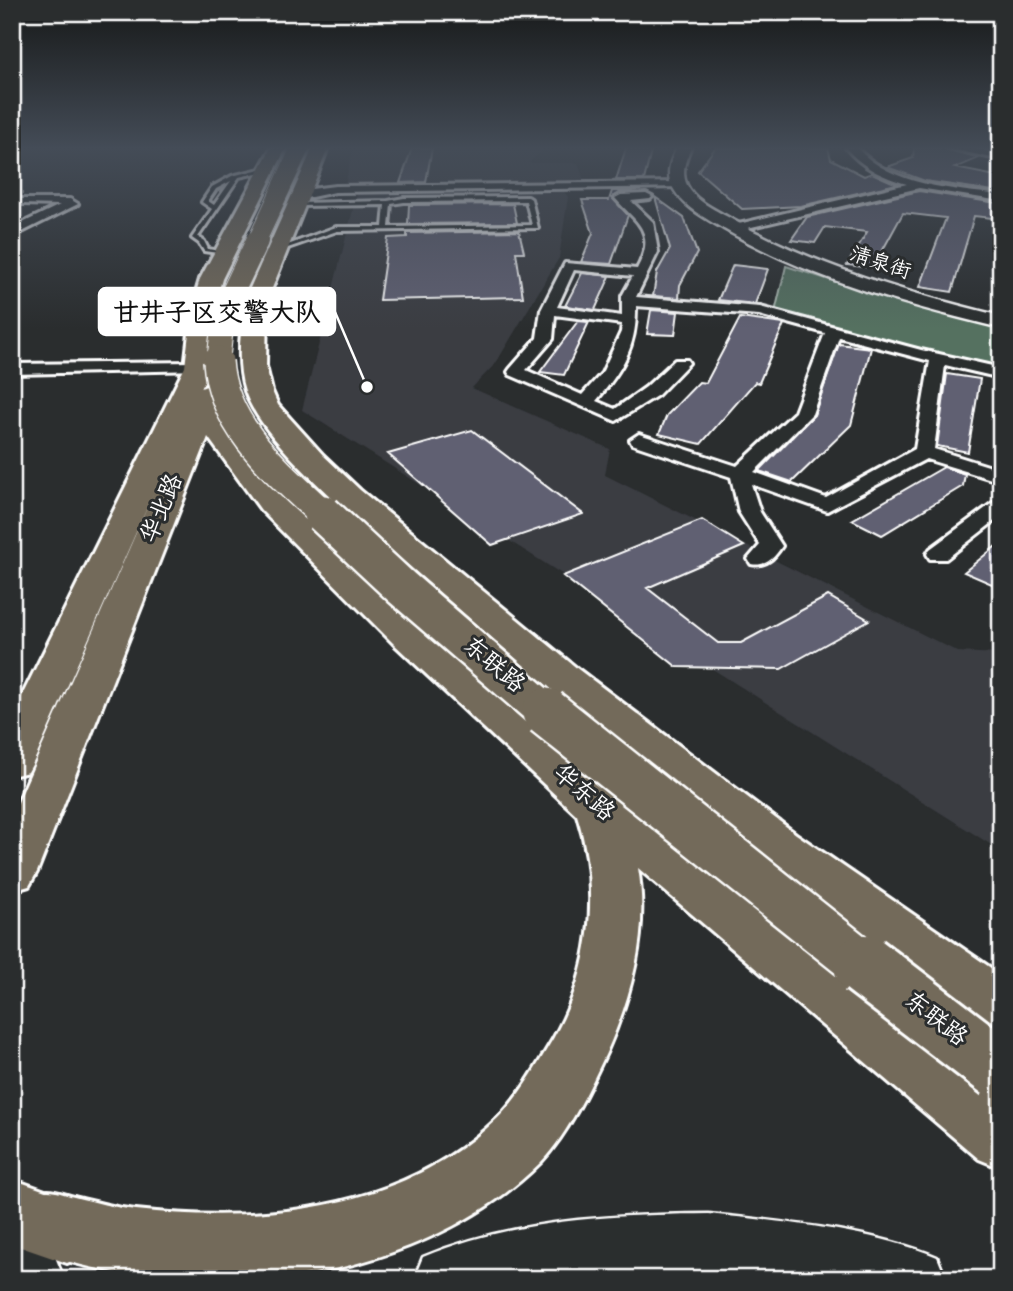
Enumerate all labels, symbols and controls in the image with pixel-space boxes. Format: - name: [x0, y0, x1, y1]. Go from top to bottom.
- street label: 清泉街: [845, 240, 915, 288]
- callout: 甘井子区交警大队: [99, 288, 335, 335]
- text: 甘井子区交警大队: [113, 296, 321, 334]
- street label: 华北路: [133, 469, 193, 549]
- street label: 东联路: [454, 629, 532, 703]
- street label: 华东路: [544, 757, 622, 831]
- street label: 东联路: [896, 984, 974, 1056]

